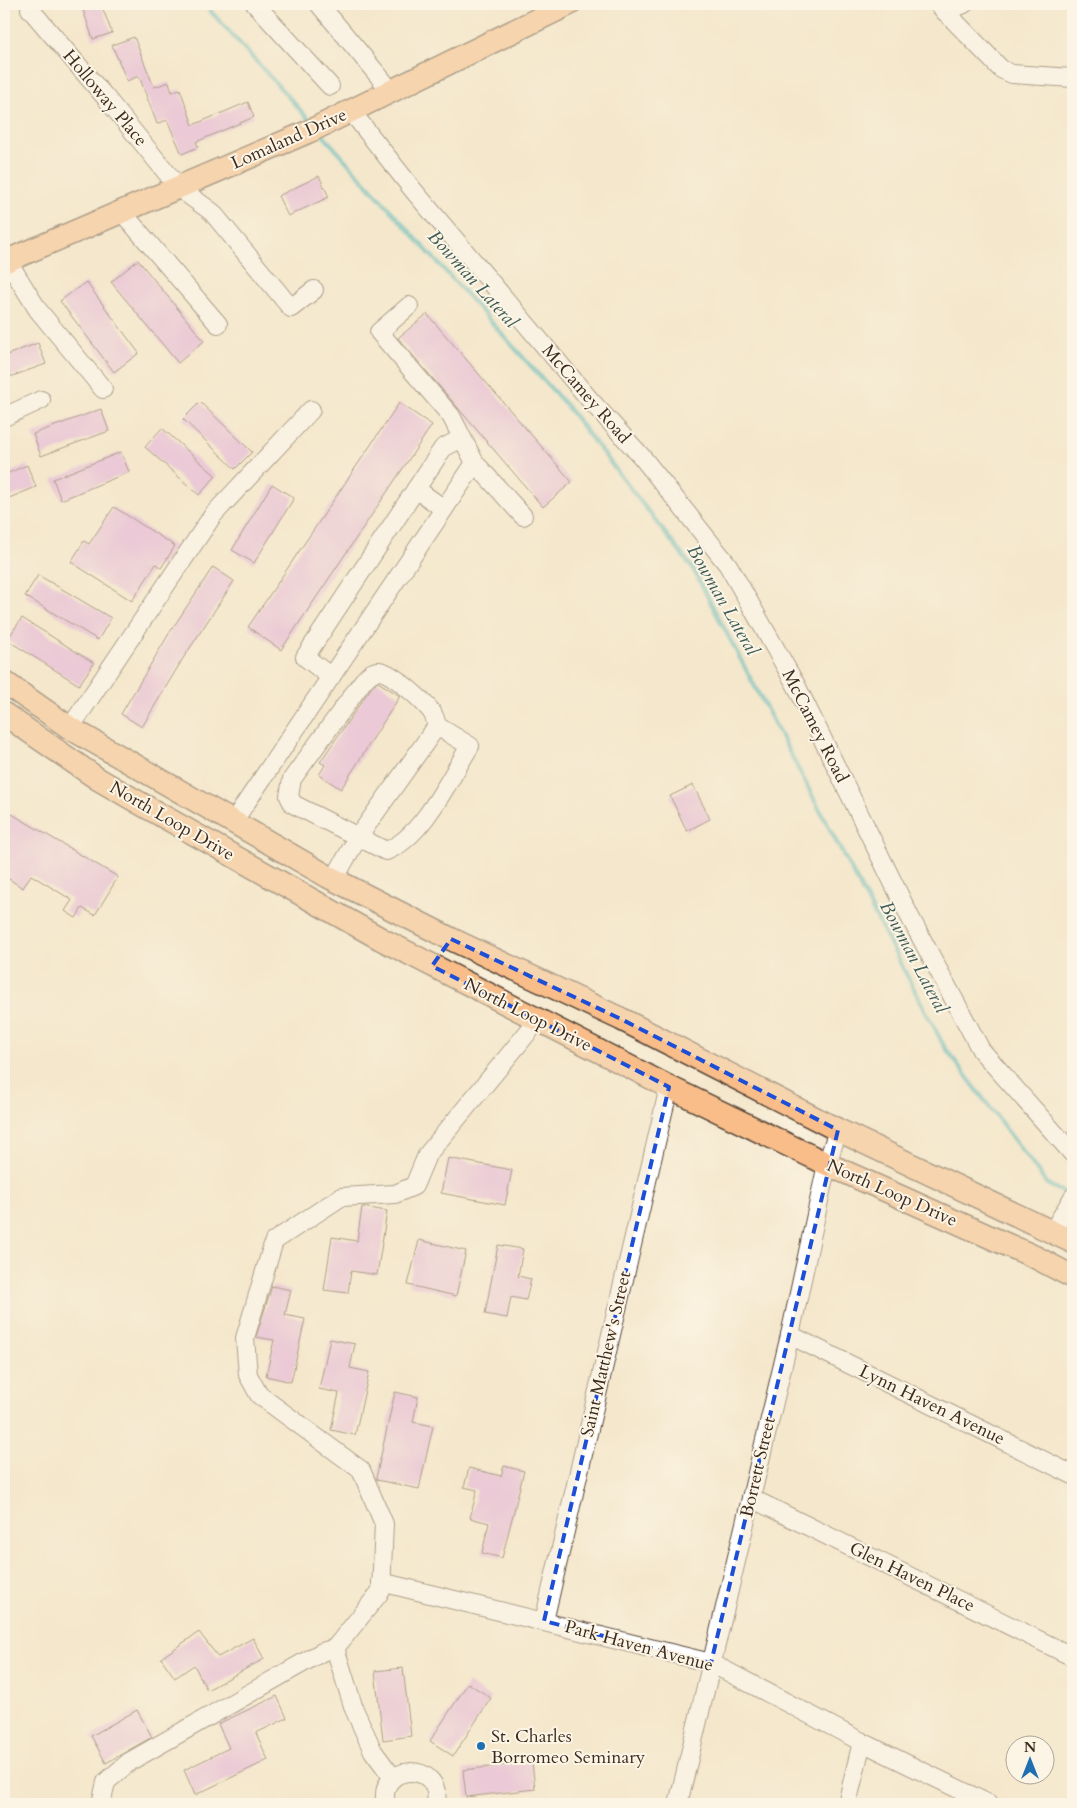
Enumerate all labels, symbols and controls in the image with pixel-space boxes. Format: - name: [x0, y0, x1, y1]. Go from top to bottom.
- street label: Holloway Place: [57, 44, 153, 152]
- street label: Lomaland Drive: [227, 102, 351, 176]
- water label: Bowman Lateral: [422, 224, 525, 334]
- street label: McCamey Road: [536, 339, 636, 449]
- water label: Bowman Lateral: [681, 540, 766, 661]
- street label: McCamey Road: [776, 665, 854, 787]
- street label: North Loop Drive: [105, 775, 239, 867]
- water label: Bowman Lateral: [873, 896, 955, 1019]
- street label: North Loop Drive: [460, 972, 596, 1058]
- street label: North Loop Drive: [823, 1153, 961, 1233]
- street label: Saint Matthew's Street: [575, 1268, 637, 1439]
- street label: Lynn Haven Avenue: [855, 1359, 1009, 1451]
- street label: Borrett Street: [734, 1414, 782, 1520]
- street label: Glen Haven Place: [845, 1536, 979, 1618]
- street label: Park Haven Avenue: [562, 1614, 716, 1678]
- place label: St. Charles Borromeo Seminary: [491, 1724, 646, 1770]
- north arrow: [1004, 1736, 1054, 1786]
- text: N: [1024, 1738, 1036, 1757]
- marker: St. Charles Borromeo Seminary: [475, 1740, 487, 1752]

